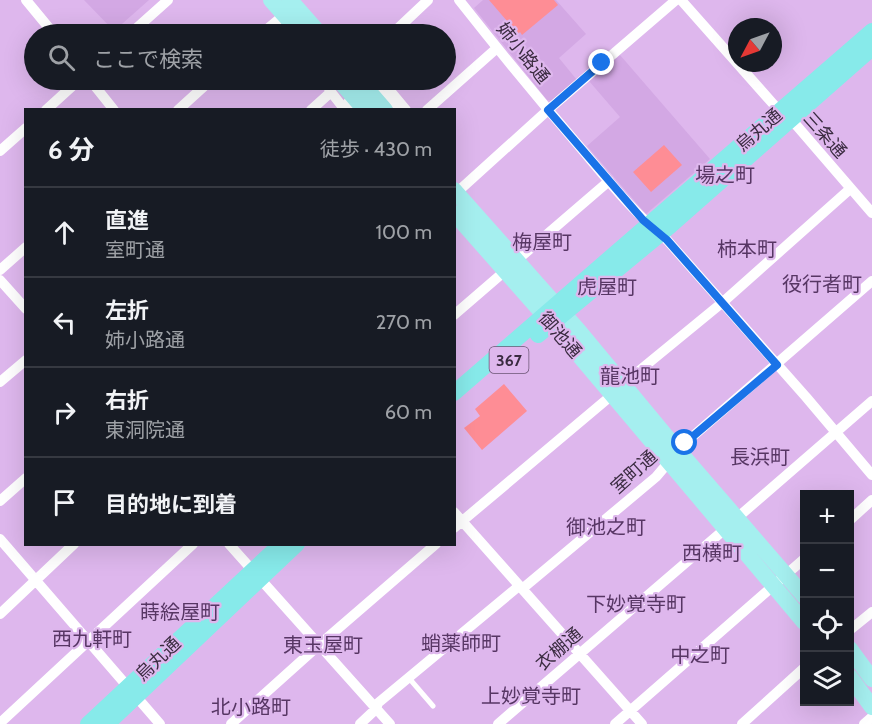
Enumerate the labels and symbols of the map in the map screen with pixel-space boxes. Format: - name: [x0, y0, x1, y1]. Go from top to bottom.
- street label: 姉小路通: [492, 18, 554, 88]
- north arrow: [728, 18, 782, 72]
- route end: [588, 49, 614, 75]
- street label: 烏丸通: [731, 104, 787, 156]
- street label: 三条通: [799, 108, 851, 162]
- district label: 場之町: [695, 163, 755, 187]
- district label: 梅屋町: [512, 230, 572, 254]
- district label: 柿本町: [717, 237, 777, 261]
- district label: 役行者町: [782, 272, 862, 296]
- district label: 虎屋町: [577, 275, 637, 299]
- street label: 御池通: [534, 307, 586, 363]
- road number: 367: [490, 347, 528, 373]
- district label: 龍池町: [600, 364, 660, 388]
- route start: [671, 429, 697, 455]
- district label: 長浜町: [730, 445, 790, 469]
- street label: 室町通: [607, 446, 661, 498]
- district label: 御池之町: [566, 515, 646, 539]
- district label: 西横町: [682, 541, 742, 565]
- district label: 下妙覚寺町: [586, 592, 686, 616]
- district label: 蒔絵屋町: [140, 600, 220, 624]
- street label: 衣棚通: [531, 623, 587, 675]
- district label: 西九軒町: [52, 627, 132, 651]
- district label: 蛸薬師町: [421, 631, 501, 655]
- street label: 烏丸通: [131, 632, 185, 686]
- district label: 東玉屋町: [283, 633, 363, 657]
- district label: 中之町: [670, 643, 730, 667]
- district label: 上妙覚寺町: [481, 684, 581, 708]
- district label: 北小路町: [211, 695, 291, 719]

